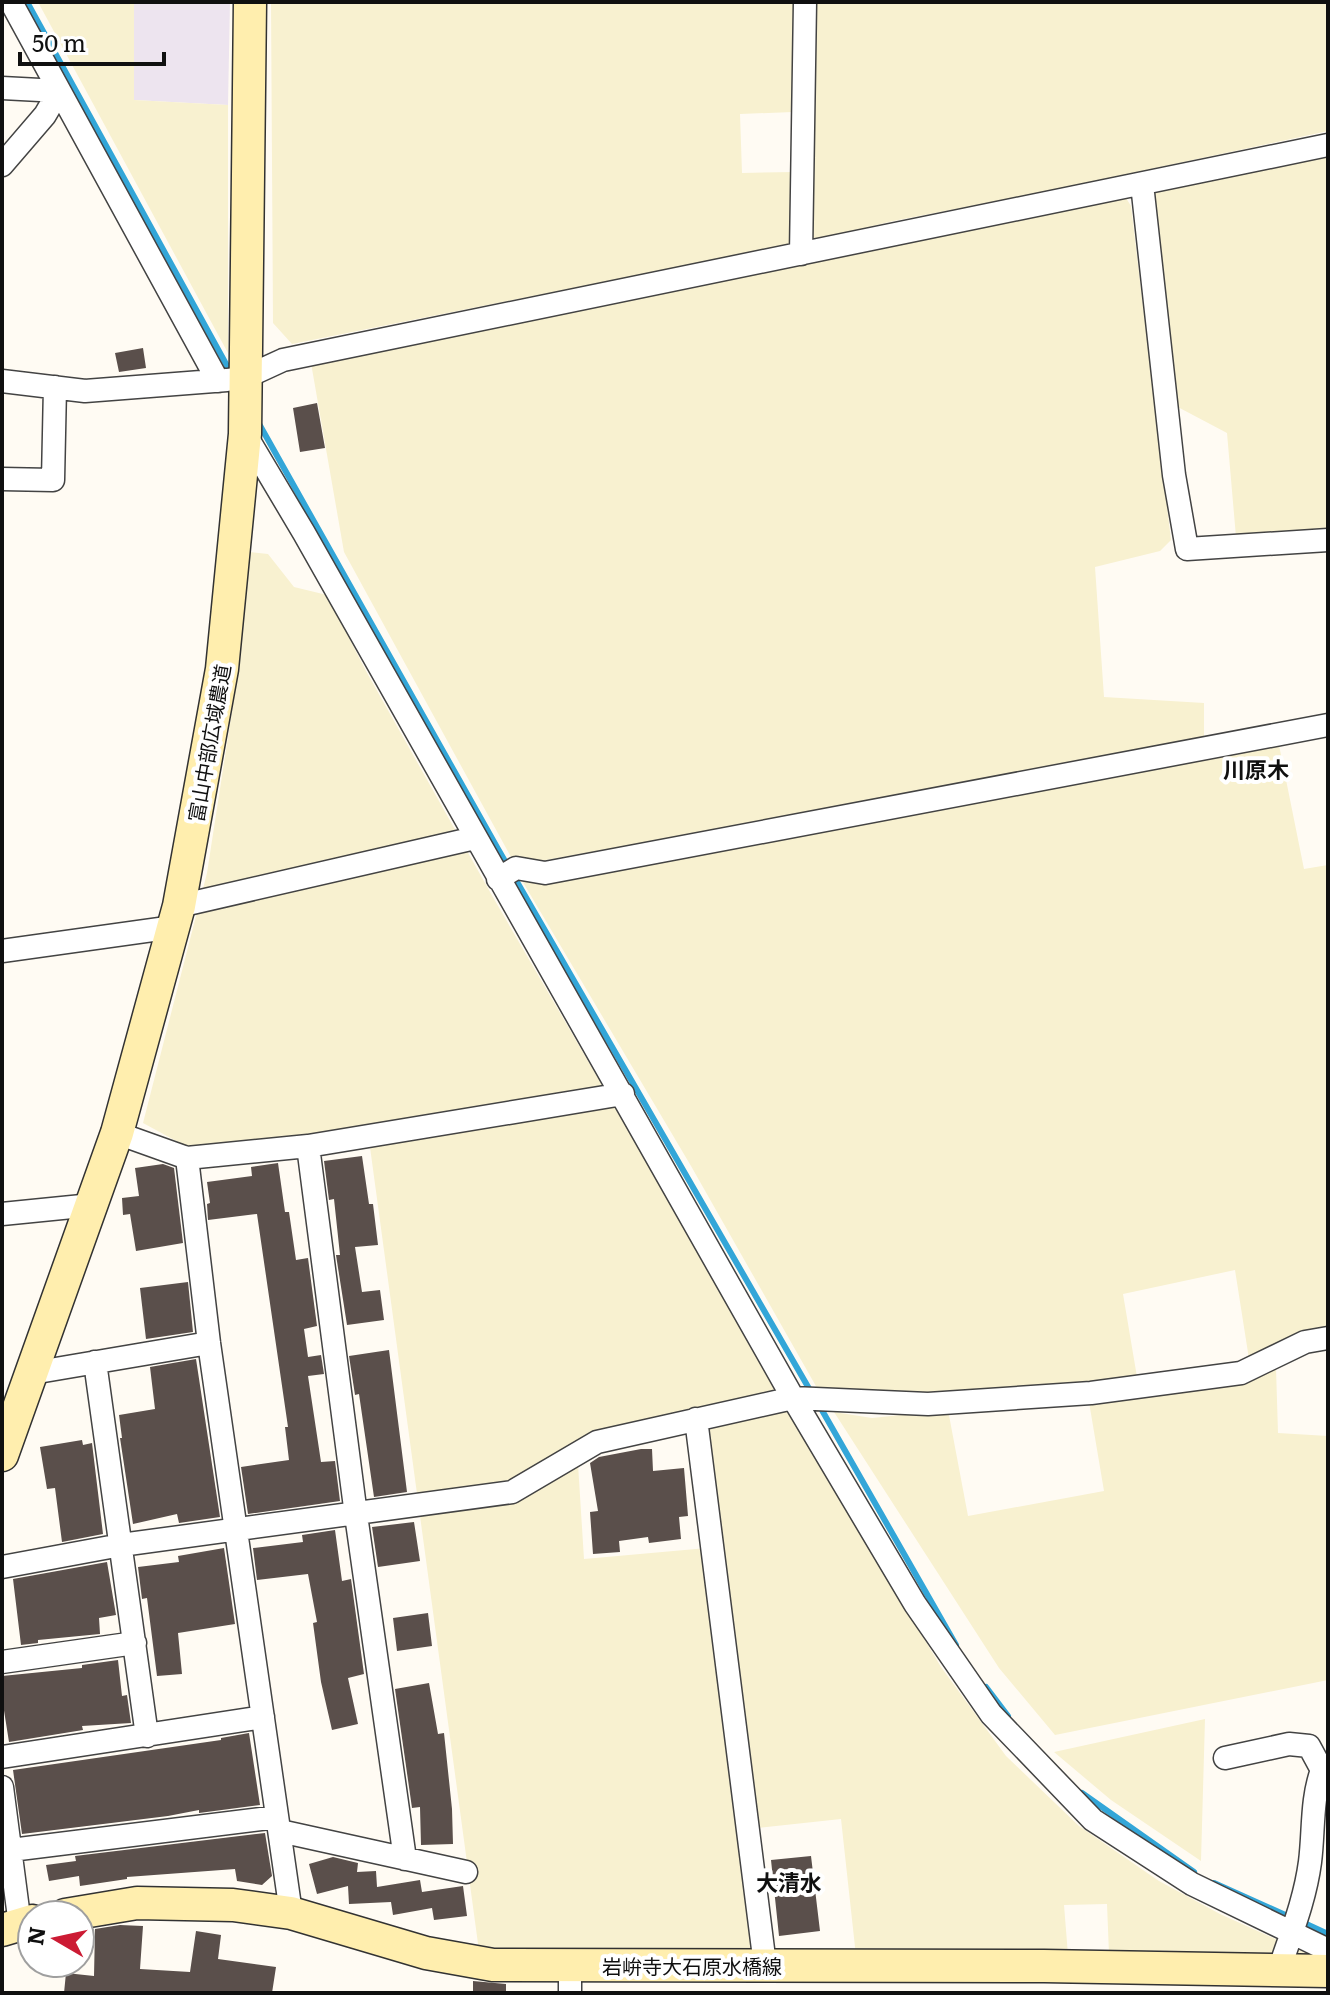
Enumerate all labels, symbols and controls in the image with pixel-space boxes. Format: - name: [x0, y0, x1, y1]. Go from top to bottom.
- scale bar: [20, 16, 164, 66]
- text: 50 m: [32, 24, 86, 59]
- street label: 富山中部広域農道: [179, 662, 237, 824]
- district label: 川原木: [1223, 752, 1289, 785]
- district label: 大清水: [756, 1865, 822, 1898]
- north arrow: [16, 1899, 96, 1979]
- text: N: [17, 1924, 53, 1947]
- street label: 岩峅寺大石原水橋線: [602, 1950, 782, 1980]

